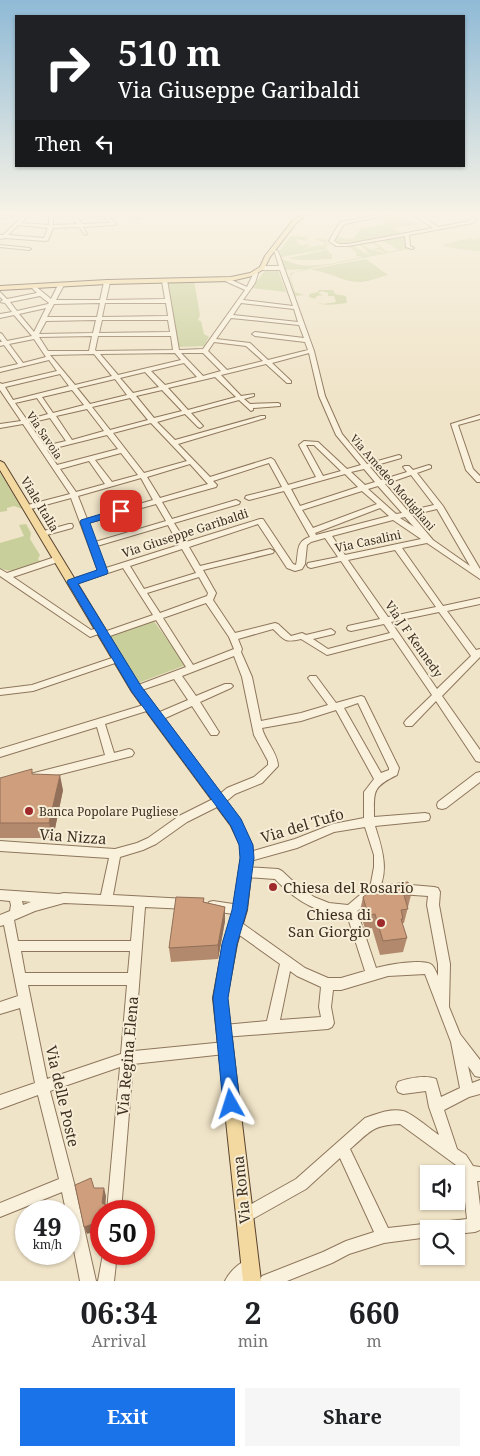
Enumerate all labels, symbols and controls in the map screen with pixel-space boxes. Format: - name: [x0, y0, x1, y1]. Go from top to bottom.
- text: 510 m: [118, 29, 221, 76]
- icon: right: [35, 35, 100, 100]
- text: Via Giuseppe Garibaldi: [118, 74, 360, 104]
- icon: left: [91, 130, 119, 158]
- text: Then: [35, 131, 81, 157]
- street label: Via Savoia: [24, 408, 66, 462]
- street label: Via Amedeo Modigliani: [347, 431, 439, 533]
- street label: Viale Italia: [17, 473, 63, 535]
- pin: [100, 490, 142, 532]
- icon: arrive: [107, 497, 135, 525]
- street label: Via Giuseppe Garibaldi: [120, 505, 250, 561]
- street label: Via Casalini: [333, 526, 403, 556]
- street label: Via J F Kennedy: [381, 597, 447, 681]
- place label: Banca Popolare Pugliese: [39, 803, 178, 820]
- street label: Via del Tufo: [258, 803, 346, 847]
- marker: Banca Popolare Pugliese: [23, 805, 35, 817]
- street label: Via Nizza: [39, 824, 107, 848]
- place label: Chiesa del Rosario: [283, 877, 414, 897]
- marker: Chiesa del Rosario: [267, 881, 279, 893]
- place label: Chiesa di San Giorgio: [288, 904, 371, 941]
- marker: Chiesa di San Giorgio: [375, 917, 387, 929]
- street label: Via Regina Elena: [112, 995, 142, 1117]
- street label: Via delle Poste: [42, 1043, 84, 1149]
- position arrow: [204, 1077, 256, 1129]
- street label: Via Roma: [227, 1155, 255, 1225]
- map controls: [420, 1165, 465, 1265]
- button: sound: [420, 1165, 465, 1210]
- speed limit sign: 50: [90, 1200, 155, 1265]
- text: 49: [33, 1209, 62, 1243]
- button: search: [420, 1220, 465, 1265]
- text: km/h: [33, 1236, 62, 1253]
- text: 06:34: [80, 1292, 157, 1333]
- text: 2: [245, 1292, 261, 1333]
- text: 660: [349, 1292, 400, 1333]
- text: Arrival: [92, 1330, 146, 1352]
- text: min: [238, 1330, 268, 1352]
- text: m: [367, 1330, 382, 1352]
- button: Exit: [20, 1388, 235, 1446]
- button: Share: [245, 1388, 460, 1446]

